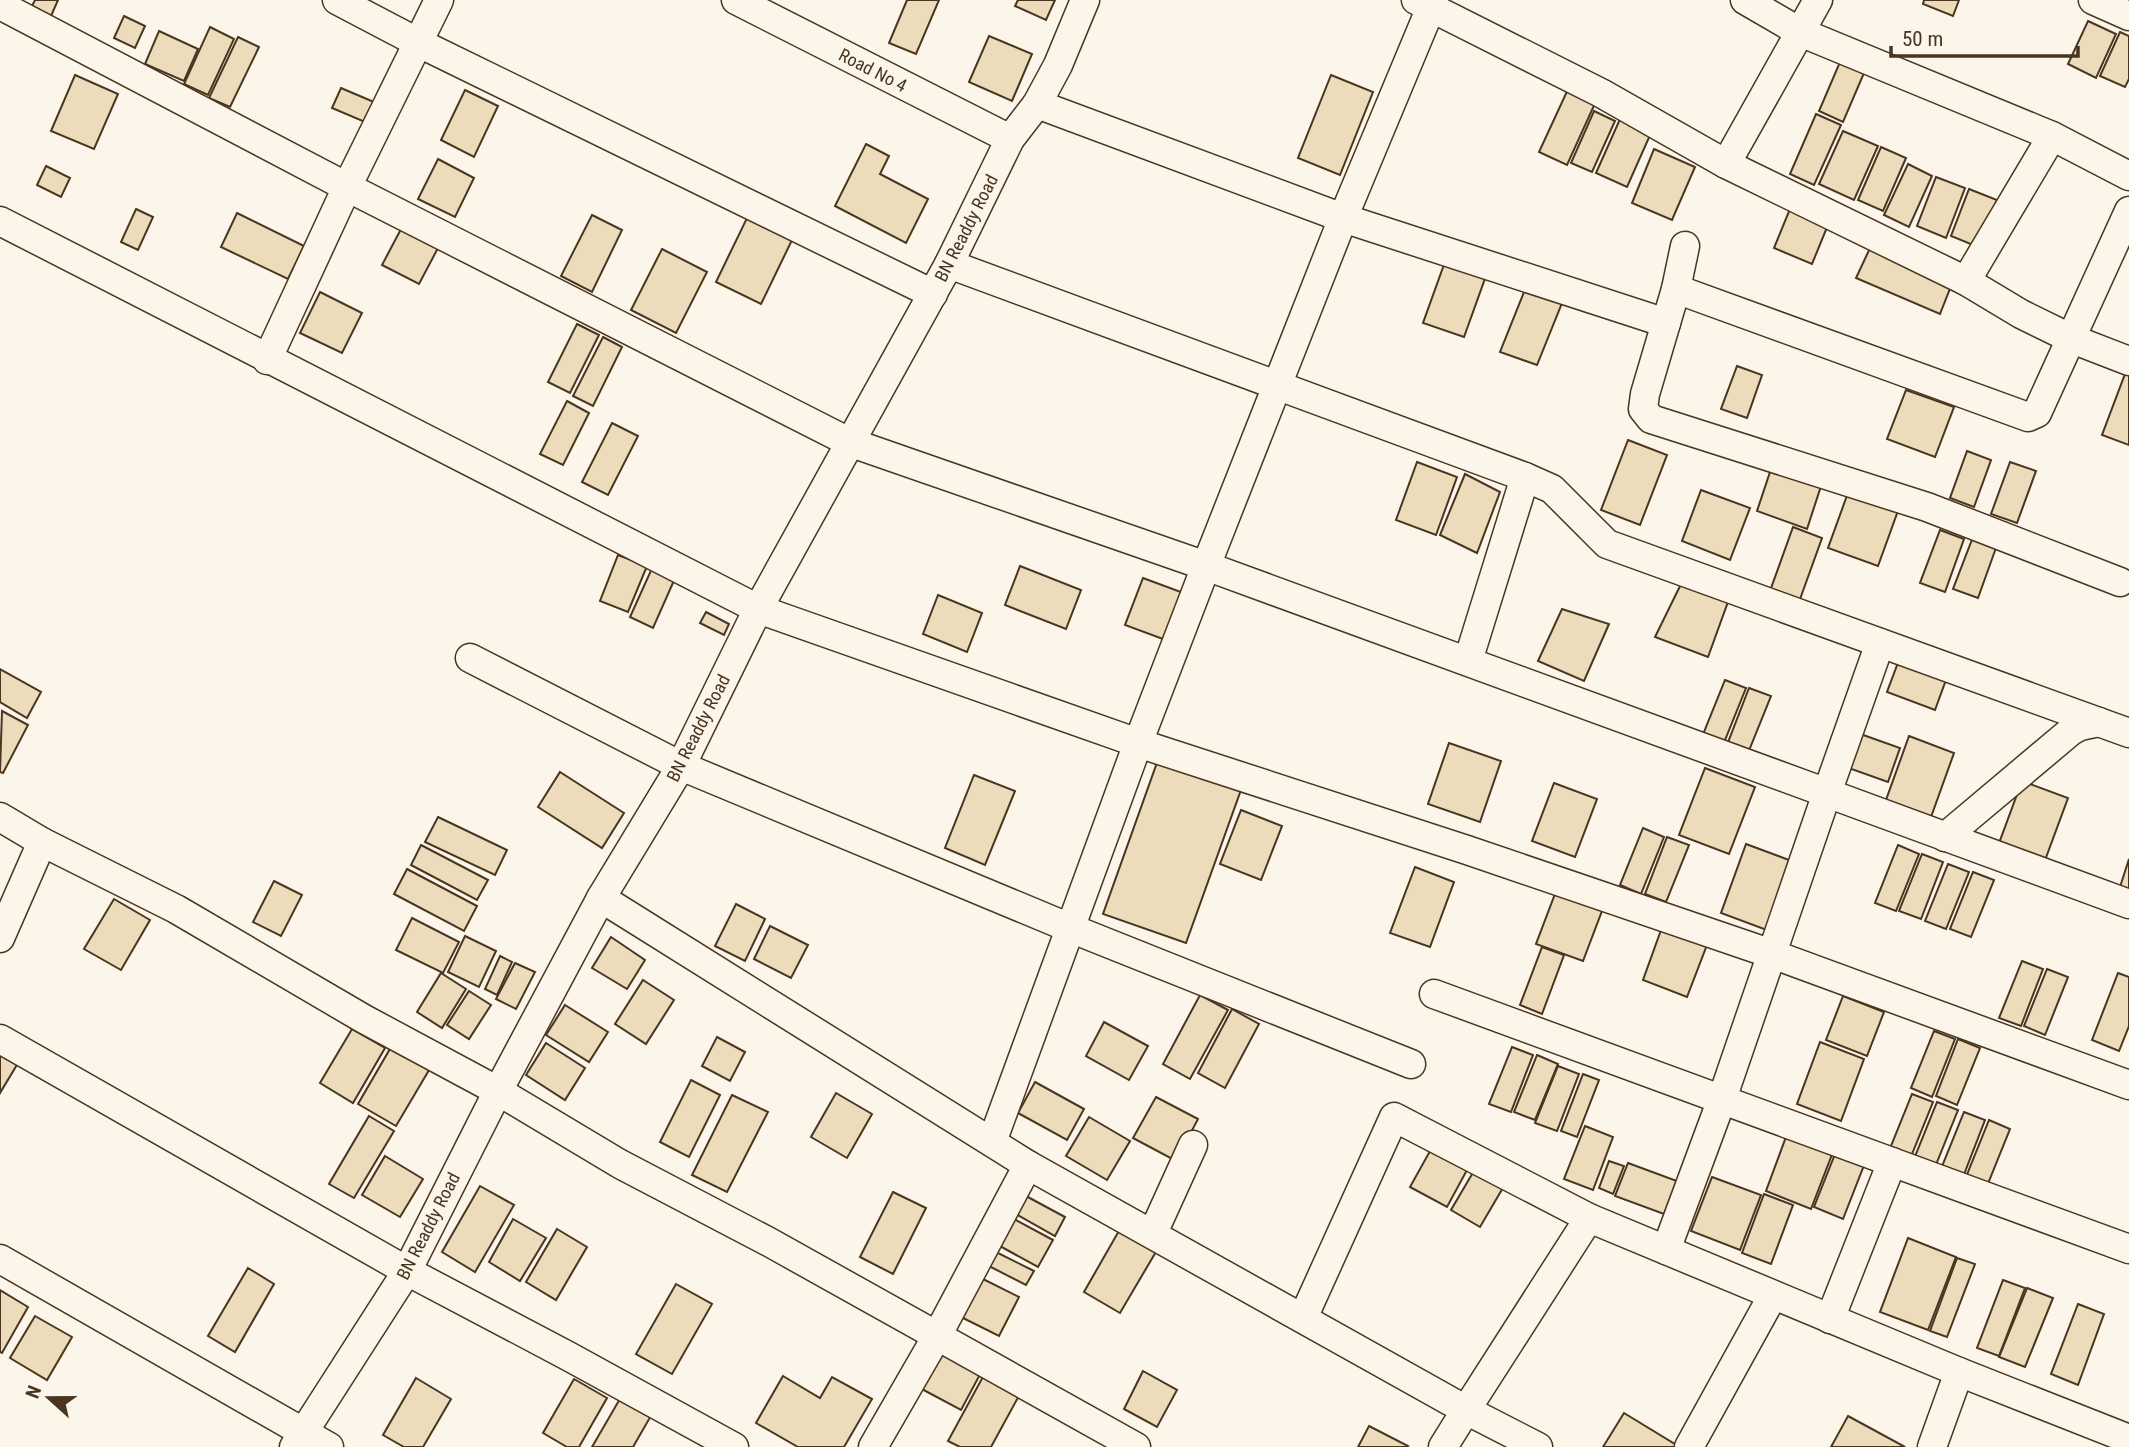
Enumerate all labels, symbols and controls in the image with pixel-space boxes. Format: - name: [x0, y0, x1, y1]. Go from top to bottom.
- scale bar: [1891, 14, 2078, 58]
- text: 50 m: [1902, 27, 1943, 51]
- street label: Road No 4: [835, 44, 911, 96]
- street label: BN Readdy Road: [930, 171, 1002, 285]
- street label: BN Readdy Road: [662, 671, 734, 785]
- street label: BN Readdy Road: [392, 1169, 464, 1283]
- north arrow: [14, 1363, 84, 1433]
- text: N: [21, 1383, 46, 1402]

